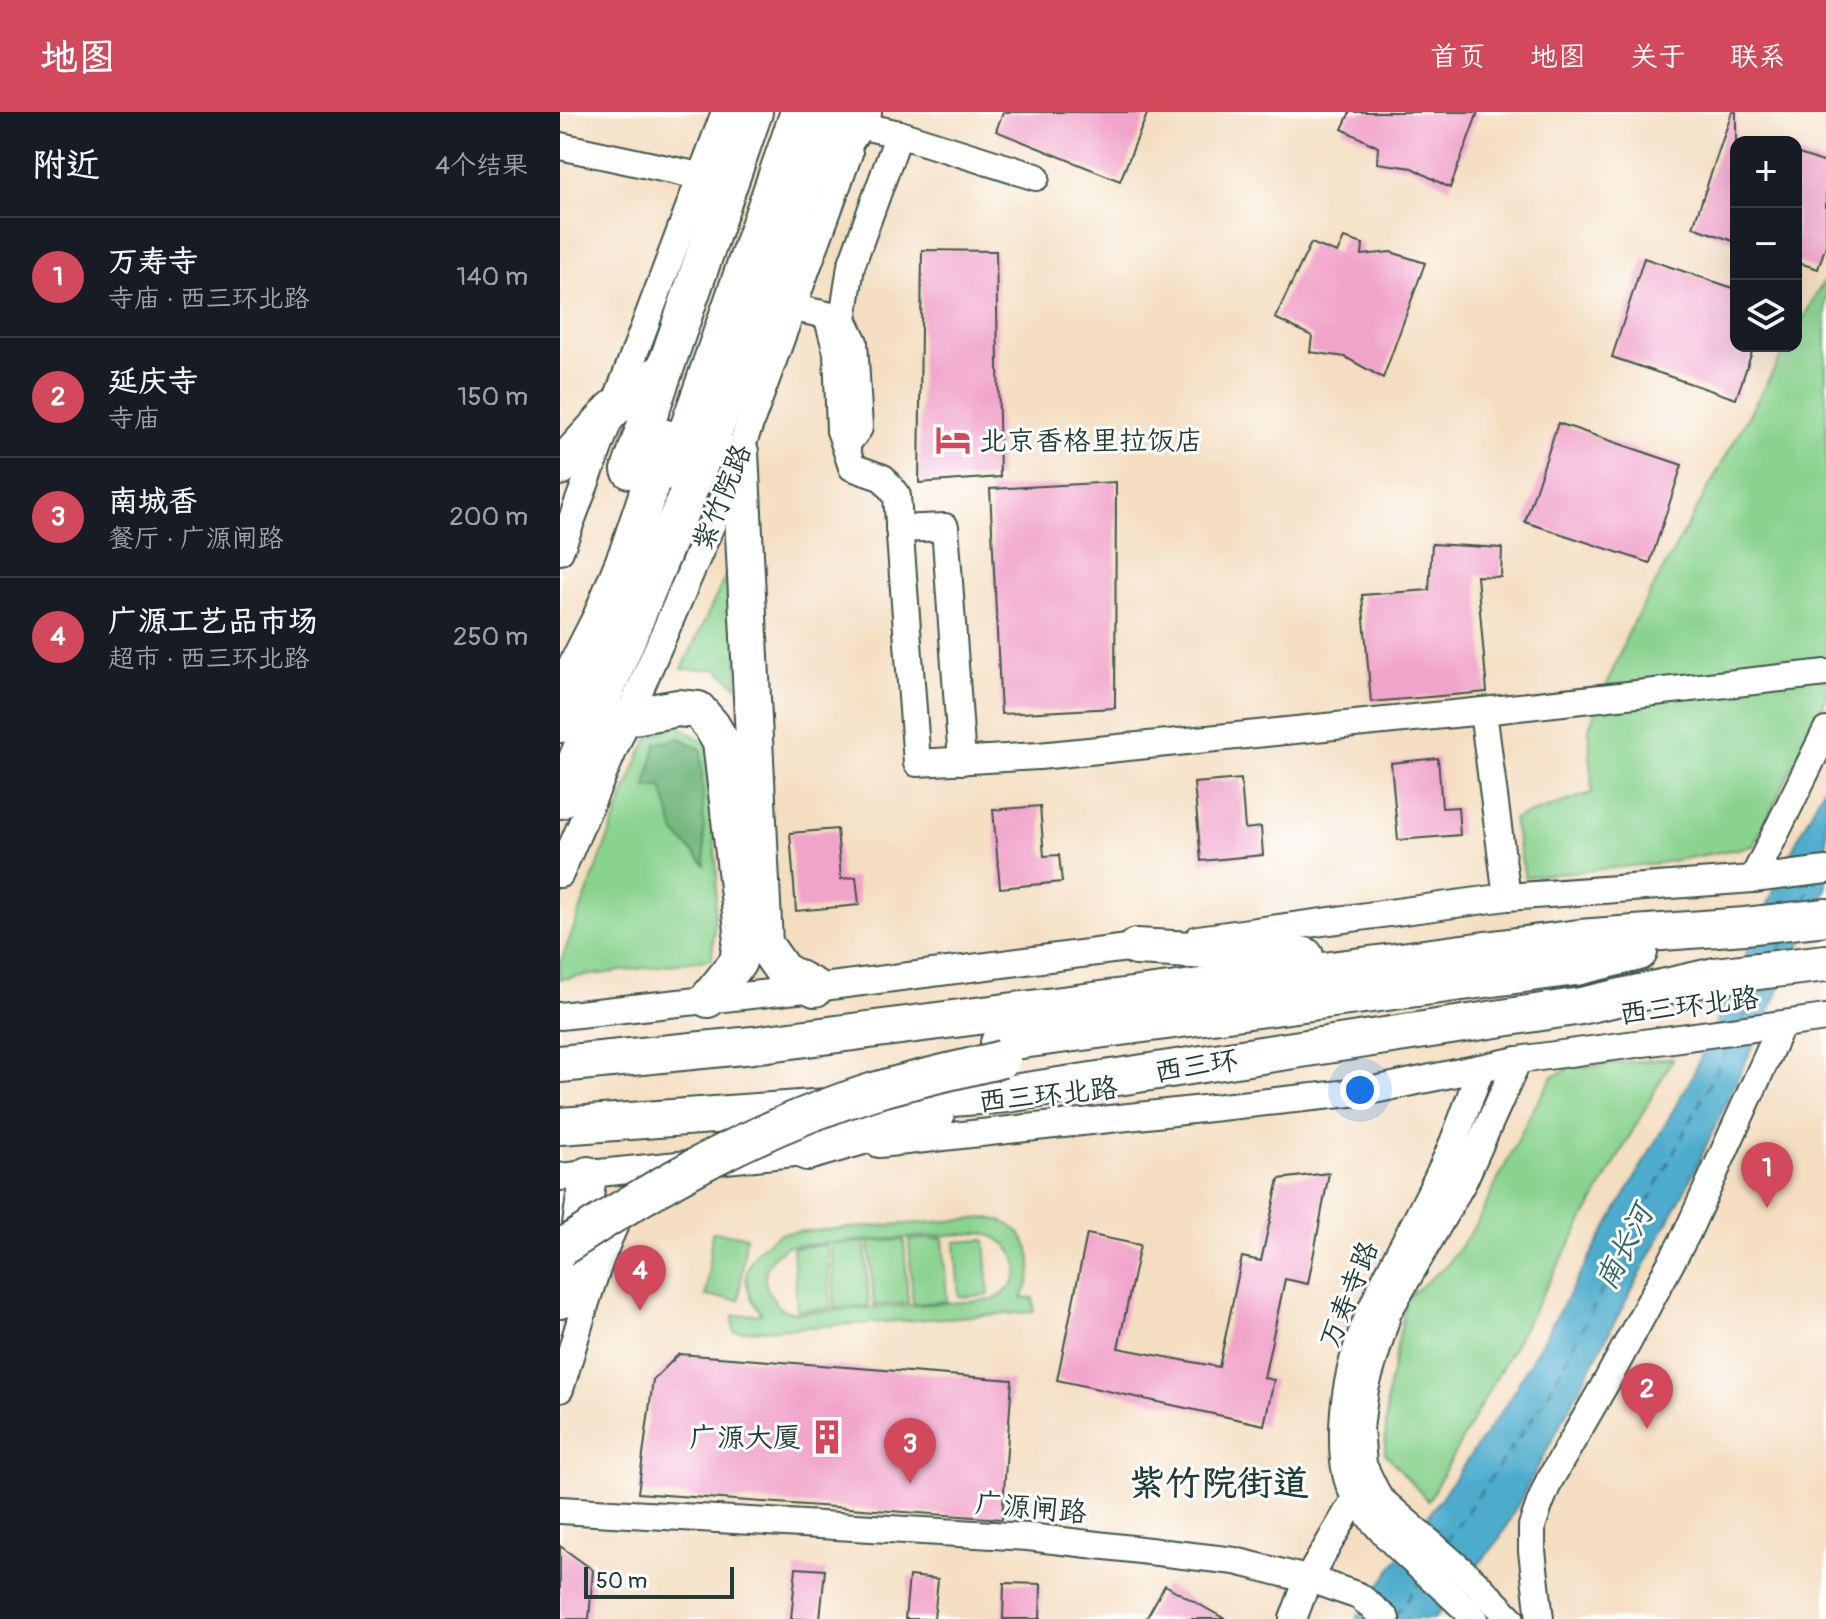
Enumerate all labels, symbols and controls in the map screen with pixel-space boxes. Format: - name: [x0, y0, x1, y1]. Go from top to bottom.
- text: 地图: [40, 34, 116, 82]
- text: 首页: [1430, 40, 1486, 75]
- text: 地图: [1530, 40, 1586, 75]
- text: 关于: [1630, 40, 1686, 75]
- text: 联系: [1730, 40, 1786, 75]
- map controls: [1730, 136, 1802, 352]
- button: +: [1730, 136, 1802, 208]
- text: 附近: [32, 144, 100, 187]
- text: 4个结果: [435, 150, 528, 182]
- button: −: [1730, 208, 1802, 280]
- text: 万寿寺: [108, 243, 198, 280]
- text: 1: [53, 261, 63, 293]
- text: 140 m: [456, 261, 528, 293]
- button: layers: [1730, 280, 1802, 352]
- text: 寺庙 · 西三环北路: [108, 283, 310, 315]
- text: 延庆寺: [108, 363, 198, 400]
- text: 2: [51, 381, 65, 413]
- text: 150 m: [457, 381, 528, 413]
- text: 寺庙: [108, 403, 160, 435]
- hotel icon: 北京香格里拉饭店: [934, 421, 972, 459]
- place label: 北京香格里拉饭店: [979, 424, 1203, 459]
- street label: 紫竹院路: [685, 439, 760, 556]
- text: 南城香: [108, 483, 198, 520]
- text: 3: [51, 501, 65, 533]
- text: 200 m: [449, 501, 528, 533]
- text: 餐厅 · 广源闸路: [108, 523, 284, 555]
- text: 广源工艺品市场: [108, 603, 318, 640]
- text: 4: [50, 621, 66, 653]
- text: 250 m: [453, 621, 528, 653]
- text: 超市 · 西三环北路: [108, 643, 310, 675]
- street label: 西三环北路: [1618, 981, 1761, 1032]
- street label: 西三环: [1152, 1043, 1240, 1090]
- your location: [1340, 1070, 1380, 1110]
- street label: 西三环北路: [977, 1071, 1120, 1120]
- pin: 1: [1741, 1142, 1793, 1208]
- water label: 南长河: [1588, 1194, 1664, 1296]
- street label: 万寿寺路: [1312, 1236, 1387, 1353]
- pin: 4: [614, 1245, 666, 1311]
- pin: 2: [1621, 1363, 1673, 1429]
- building icon: 广源大厦: [808, 1418, 846, 1456]
- pin: 3: [884, 1418, 936, 1484]
- place label: 广源大厦: [689, 1421, 801, 1456]
- district label: 紫竹院街道: [1129, 1461, 1309, 1506]
- street label: 广源闸路: [974, 1486, 1088, 1531]
- scale bar: [584, 1563, 734, 1599]
- text: 50 m: [596, 1567, 647, 1595]

